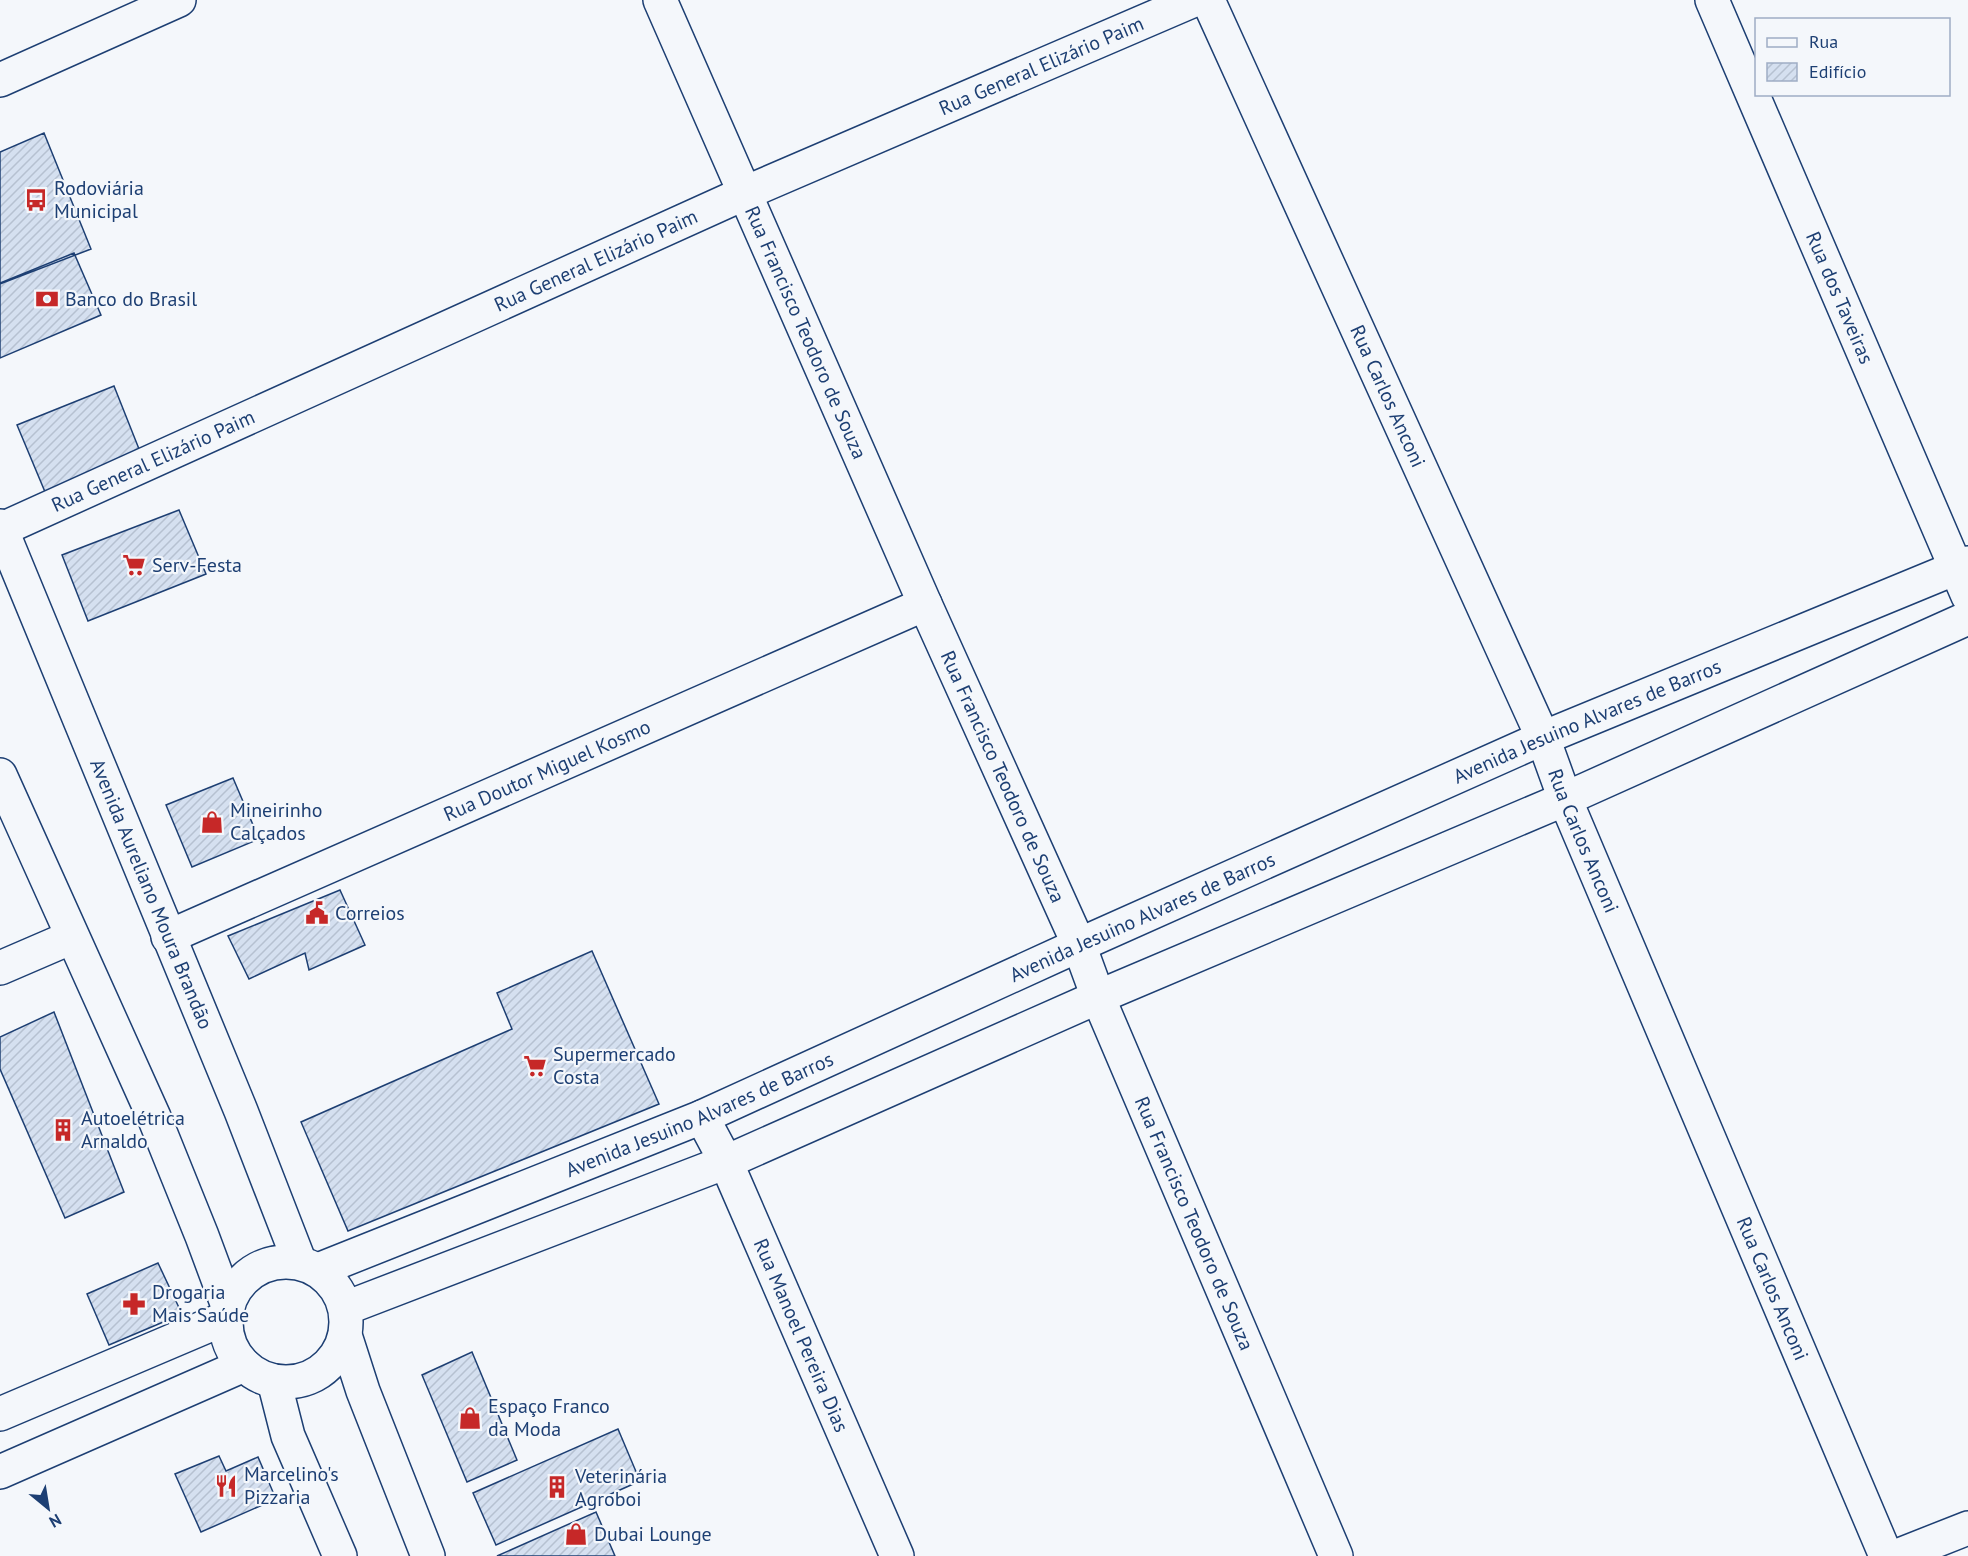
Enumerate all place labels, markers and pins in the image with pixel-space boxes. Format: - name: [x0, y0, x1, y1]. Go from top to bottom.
- place label: Rodoviária Municipal: [54, 175, 144, 224]
- bus stop icon: Rodoviária Municipal: [23, 187, 49, 213]
- bank icon: Banco do Brasil: [34, 286, 60, 312]
- place label: Banco do Brasil: [65, 286, 197, 312]
- supermarket icon: Serv-Festa: [121, 552, 147, 578]
- place label: Serv-Festa: [152, 552, 242, 578]
- place label: Mineirinho Calçados: [230, 797, 322, 846]
- shop icon: Mineirinho Calçados: [199, 809, 225, 835]
- public building icon: Correios: [304, 900, 330, 926]
- place label: Correios: [335, 900, 405, 926]
- place label: Supermercado Costa: [553, 1041, 676, 1090]
- supermarket icon: Supermercado Costa: [522, 1053, 548, 1079]
- place label: Autoelétrica Arnaldo: [81, 1105, 185, 1154]
- building icon: Autoelétrica Arnaldo: [50, 1117, 76, 1143]
- place label: Drogaria Mais Saúde: [152, 1279, 249, 1328]
- pharmacy icon: Drogaria Mais Saúde: [121, 1291, 147, 1317]
- place label: Espaço Franco da Moda: [488, 1393, 610, 1442]
- shop icon: Espaço Franco da Moda: [457, 1405, 483, 1431]
- place label: Marcelino's Pizzaria: [244, 1461, 339, 1510]
- place label: Veterinária Agroboi: [574, 1463, 667, 1512]
- restaurant icon: Marcelino's Pizzaria: [213, 1473, 239, 1499]
- building icon: Veterinária Agroboi: [544, 1474, 570, 1500]
- shop icon: Dubai Lounge: [563, 1521, 589, 1547]
- place label: Dubai Lounge: [594, 1521, 712, 1547]

